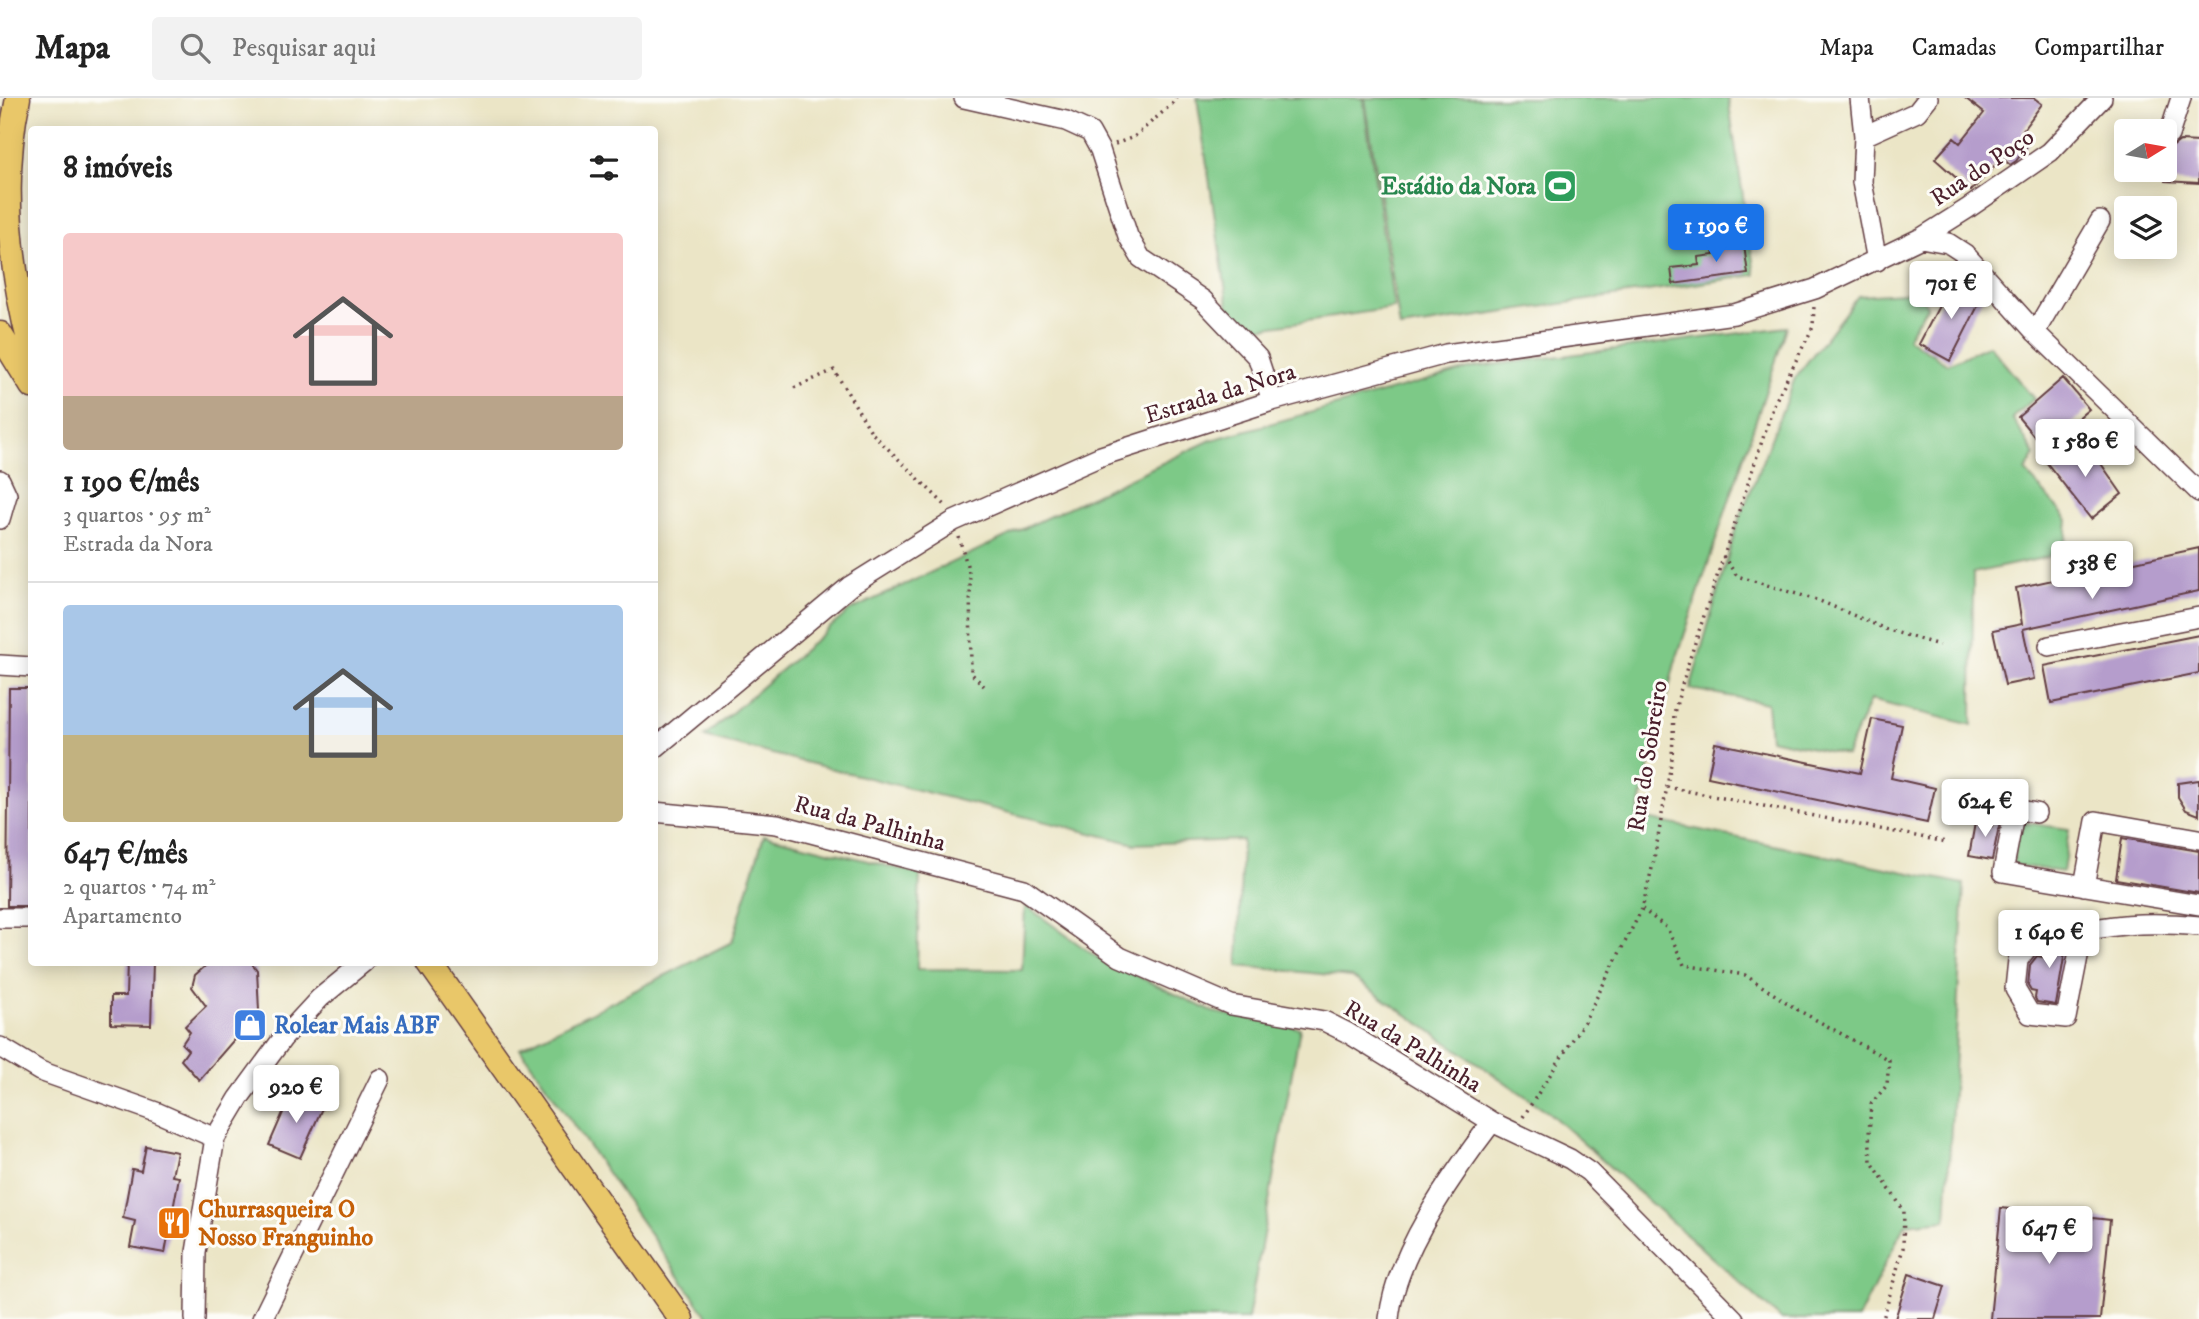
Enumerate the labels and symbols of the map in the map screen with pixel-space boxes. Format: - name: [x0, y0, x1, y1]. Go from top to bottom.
- north arrow: [2114, 119, 2177, 182]
- street label: Rua do Poço: [1925, 122, 2040, 213]
- sports icon: Estádio da Nora: [1541, 167, 1579, 205]
- place label: Estádio da Nora: [1381, 172, 1537, 202]
- pin: 1 190 €: [1651, 204, 1781, 264]
- pin: 701 €: [1902, 262, 2000, 321]
- street label: Estrada da Nora: [1141, 357, 1300, 431]
- pin: 1 580 €: [2020, 420, 2150, 479]
- pin: 538 €: [2043, 542, 2141, 601]
- street label: Rua do Sobreiro: [1621, 678, 1675, 834]
- pin: 624 €: [1936, 780, 2034, 839]
- street label: Rua da Palhinha: [791, 789, 950, 859]
- pin: 1 640 €: [1984, 910, 2114, 970]
- street label: Rua da Palhinha: [1338, 994, 1488, 1100]
- shop icon: Rolear Mais ABF: [231, 1006, 269, 1044]
- place label: Rolear Mais ABF: [274, 1011, 440, 1041]
- pin: 920 €: [247, 1066, 345, 1125]
- place label: Churrasqueira O Nosso Franguinho: [198, 1195, 373, 1253]
- restaurant icon: Churrasqueira O Nosso Franguinho: [155, 1204, 193, 1242]
- pin: 647 €: [2000, 1206, 2098, 1266]

